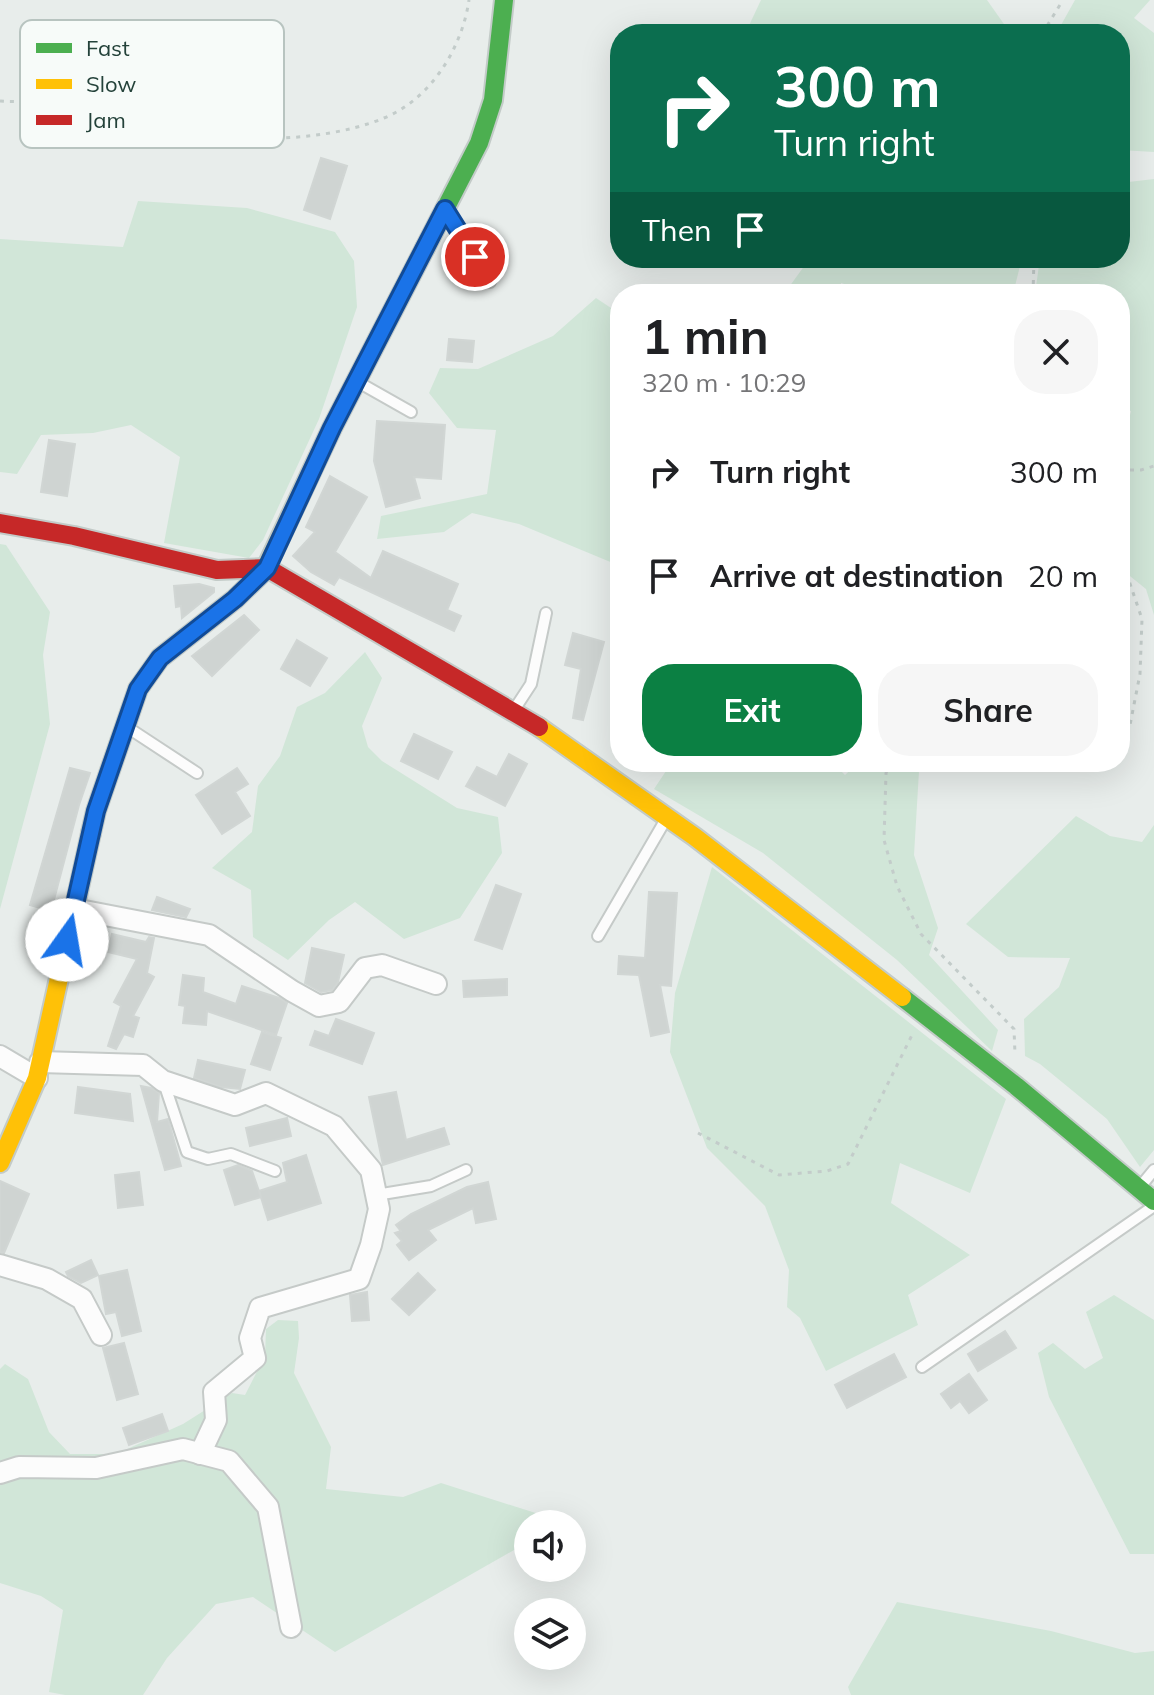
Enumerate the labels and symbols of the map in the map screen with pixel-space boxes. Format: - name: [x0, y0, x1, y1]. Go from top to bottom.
- legend: [20, 20, 284, 148]
- text: Fast: [86, 34, 130, 62]
- text: Slow: [86, 70, 136, 98]
- text: Jam: [86, 106, 126, 134]
- pin: [441, 223, 509, 291]
- position arrow: [25, 898, 109, 982]

